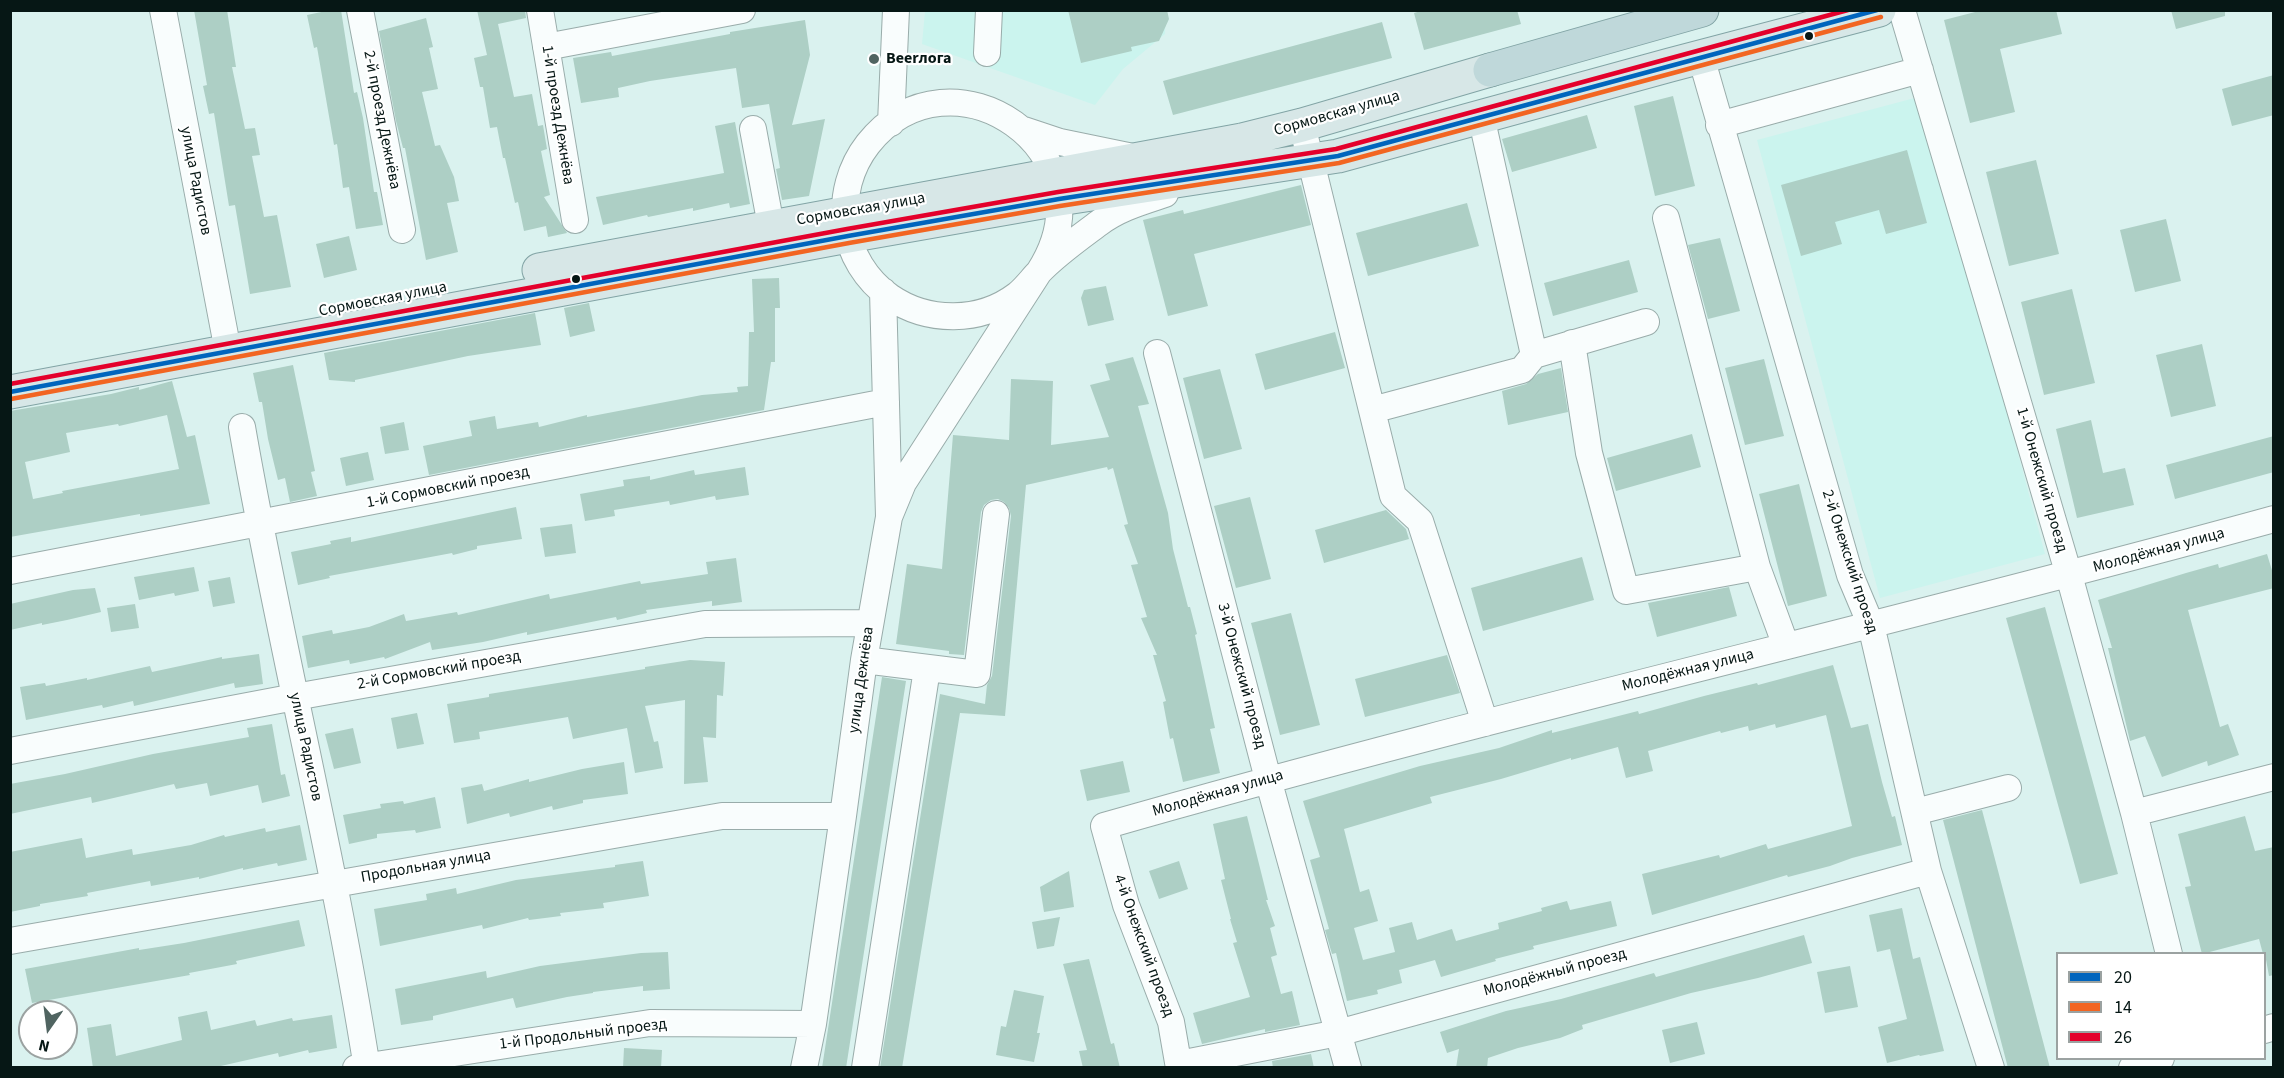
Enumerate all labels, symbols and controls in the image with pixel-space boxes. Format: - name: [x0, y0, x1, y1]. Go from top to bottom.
- unlabelled marker: [1803, 30, 1815, 42]
- street label: 1-й проезд Дежнёва: [537, 44, 577, 186]
- street label: 2-й проезд Дежнёва: [358, 49, 404, 191]
- place label: Beerлога: [886, 49, 951, 69]
- marker: Beerлога: [867, 52, 881, 66]
- street label: Сормовская улица: [1272, 87, 1402, 141]
- street label: улица Радистов: [175, 125, 215, 237]
- street label: Сормовская улица: [795, 189, 927, 231]
- unlabelled marker: [570, 273, 582, 285]
- street label: Сормовская улица: [317, 278, 449, 322]
- street label: 1-й Онежский проезд: [2011, 405, 2071, 555]
- street label: 1-й Сормовский проезд: [365, 463, 531, 513]
- street label: 2-й Онежский проезд: [1817, 488, 1881, 636]
- street label: Молодёжная улица: [2091, 524, 2227, 578]
- street label: 3-й Онежский проезд: [1212, 601, 1270, 751]
- street label: улица Дежнёва: [845, 625, 879, 735]
- street label: Молодёжная улица: [1620, 645, 1756, 697]
- street label: 2-й Сормовский проезд: [356, 647, 522, 695]
- street label: улица Радистов: [284, 691, 326, 803]
- street label: Молодёжная улица: [1150, 766, 1286, 822]
- street label: Продольная улица: [359, 846, 493, 888]
- street label: 4-й Онежский проезд: [1108, 872, 1178, 1020]
- street label: Молодёжный проезд: [1481, 945, 1629, 1001]
- legend: [2056, 952, 2266, 1060]
- text: 20: [2114, 965, 2132, 990]
- text: 14: [2114, 995, 2132, 1020]
- north arrow: [18, 1000, 78, 1060]
- street label: 1-й Продольный проезд: [498, 1015, 668, 1055]
- text: 26: [2114, 1025, 2132, 1050]
- text: N: [36, 1034, 52, 1057]

